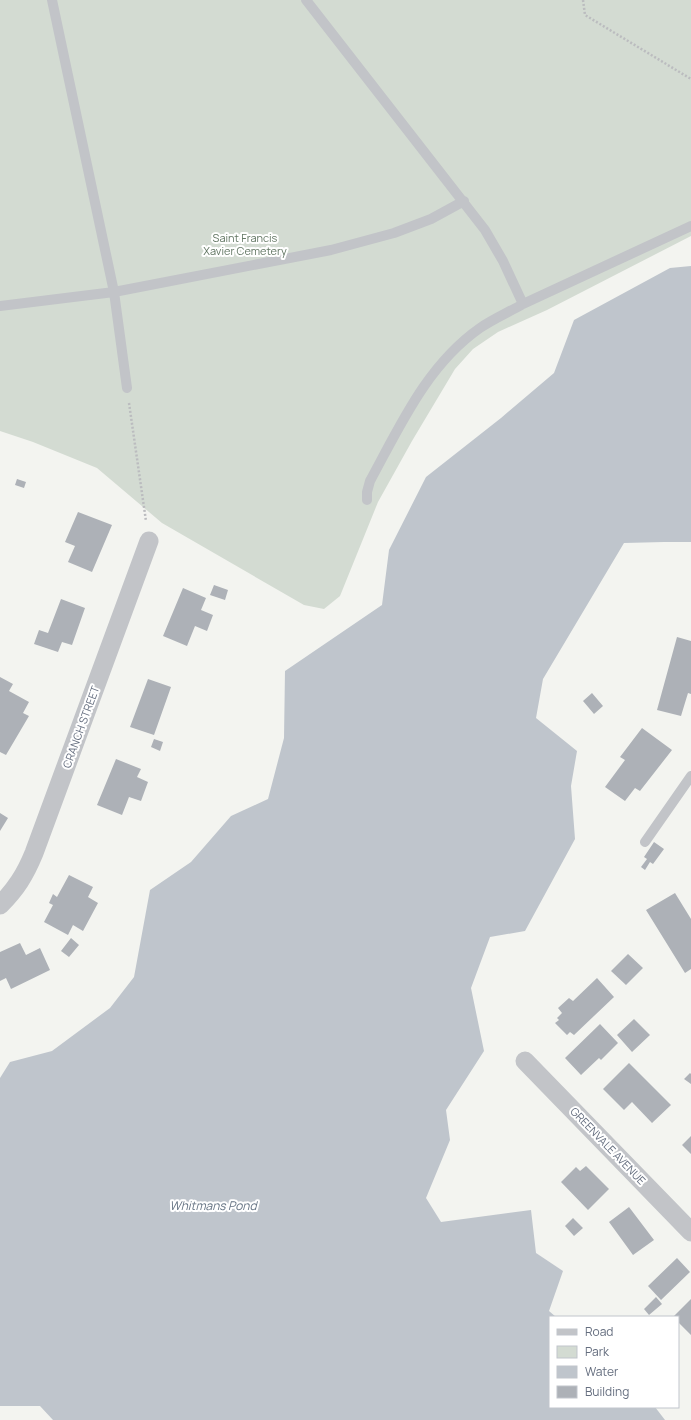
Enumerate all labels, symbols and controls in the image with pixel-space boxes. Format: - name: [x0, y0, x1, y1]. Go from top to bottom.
- park label: Saint Francis Xavier Cemetery: [203, 230, 287, 258]
- street label: CRANCH STREET: [59, 683, 102, 770]
- street label: GREENVALE AVENUE: [567, 1104, 649, 1188]
- water label: Whitmans Pond: [169, 1197, 258, 1214]
- legend: [549, 1316, 679, 1408]
- text: Road: [585, 1323, 613, 1340]
- text: Park: [585, 1343, 610, 1360]
- text: Water: [585, 1363, 619, 1380]
- text: Building: [585, 1383, 629, 1400]

